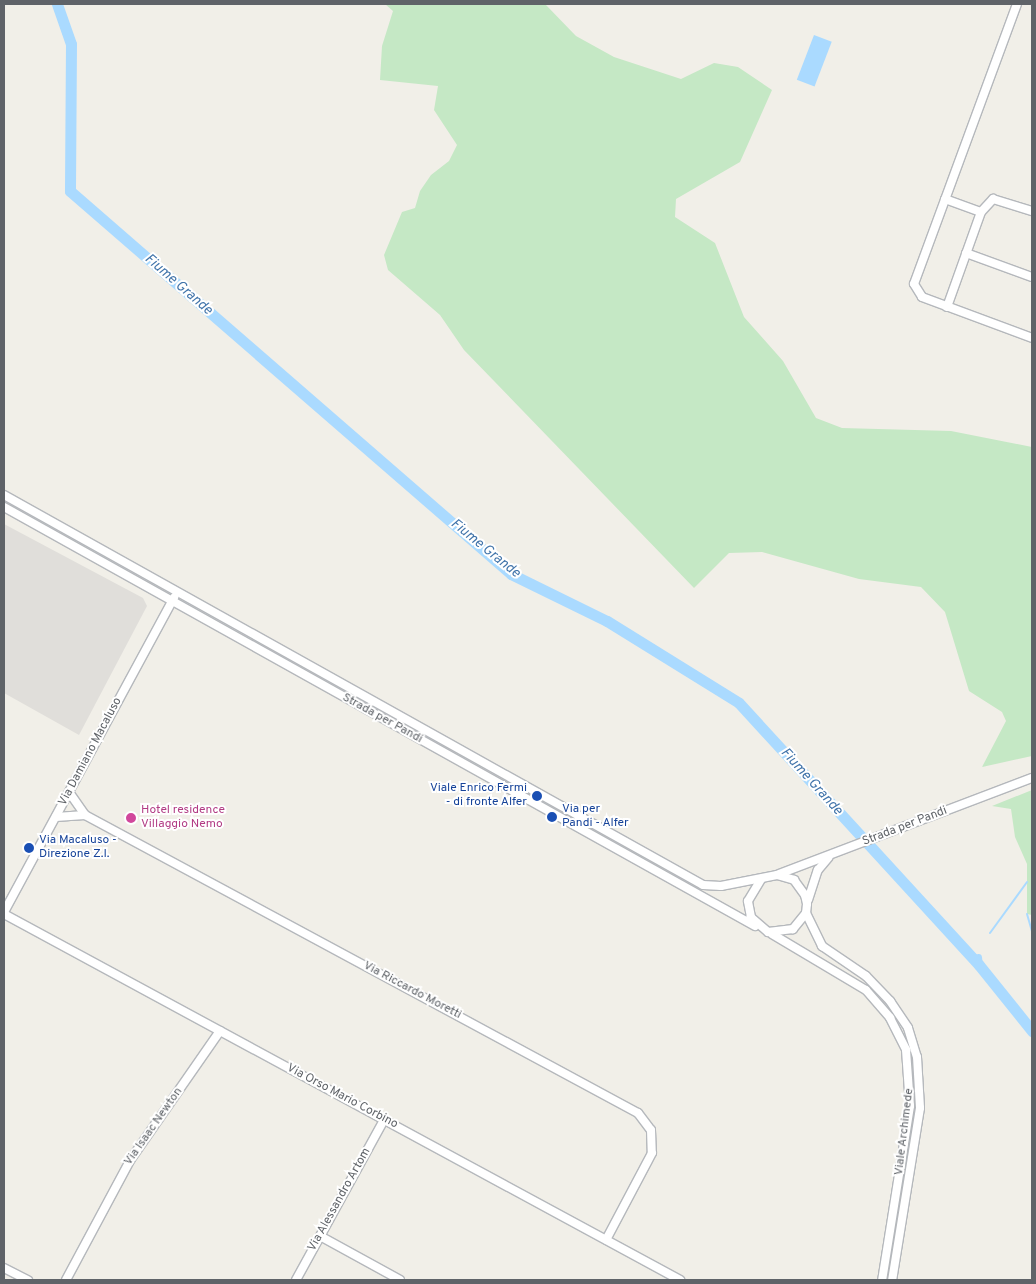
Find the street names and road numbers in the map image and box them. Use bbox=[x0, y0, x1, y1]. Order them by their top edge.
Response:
street label: Strada per Pandi bbox=[339, 691, 425, 747]
street label: Via Damiano Macaluso bbox=[56, 695, 126, 809]
street label: Strada per Pandi bbox=[861, 804, 949, 850]
street label: Via Riccardo Moretti bbox=[361, 959, 463, 1023]
street label: Via Orso Mario Corbino bbox=[284, 1062, 400, 1132]
street label: Via Isaac Newton bbox=[122, 1085, 186, 1169]
street label: Viale Archimede bbox=[892, 1087, 918, 1177]
street label: Via Alessandro Artom bbox=[305, 1145, 375, 1255]

